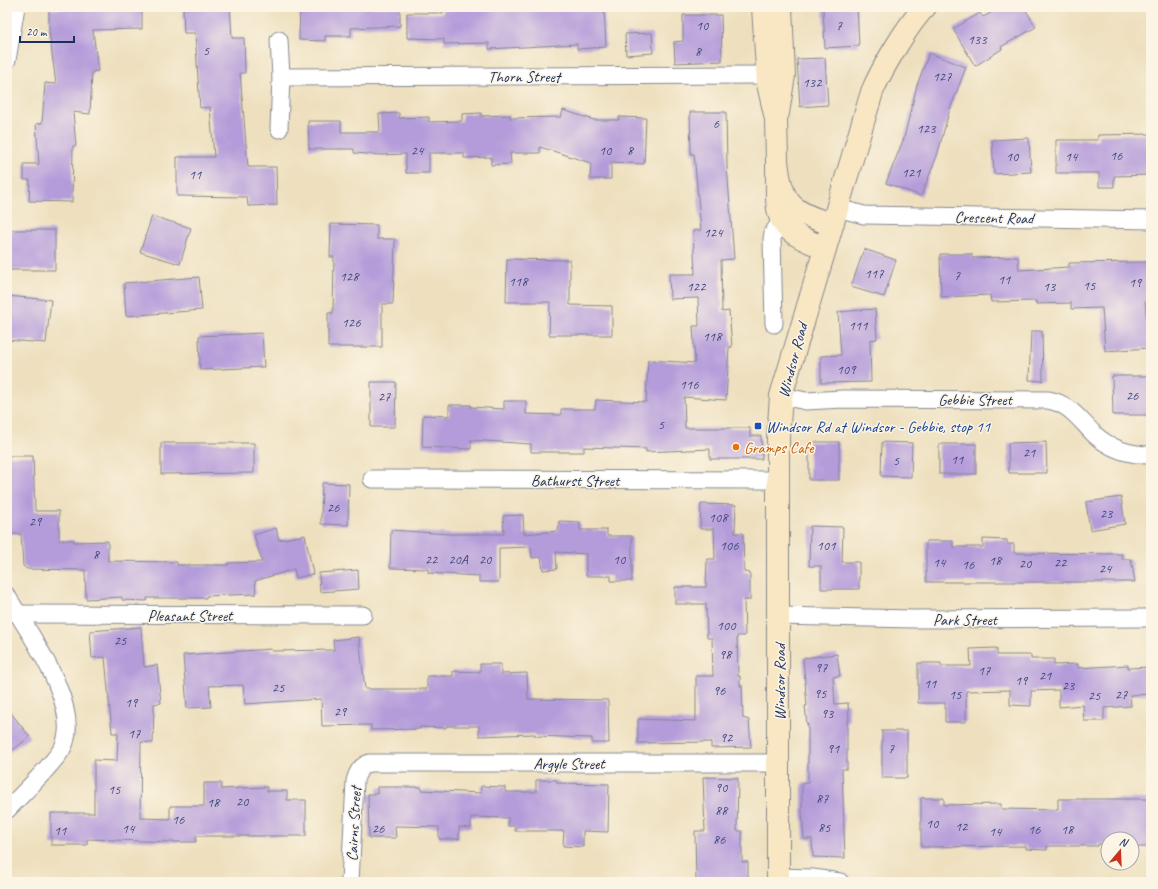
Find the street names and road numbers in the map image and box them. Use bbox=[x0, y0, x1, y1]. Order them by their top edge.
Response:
street label: Thorn Street bbox=[488, 67, 563, 87]
street label: Crescent Road bbox=[954, 207, 1036, 229]
street label: Windsor Road bbox=[773, 318, 813, 400]
street label: Gebbie Street bbox=[938, 390, 1013, 410]
street label: Bathurst Street bbox=[531, 471, 621, 491]
street label: Pleasant Street bbox=[148, 606, 234, 626]
street label: Park Street bbox=[933, 610, 999, 630]
street label: Windsor Road bbox=[770, 641, 790, 720]
street label: Argyle Street bbox=[533, 754, 606, 774]
street label: Cairns Street bbox=[342, 784, 366, 862]

